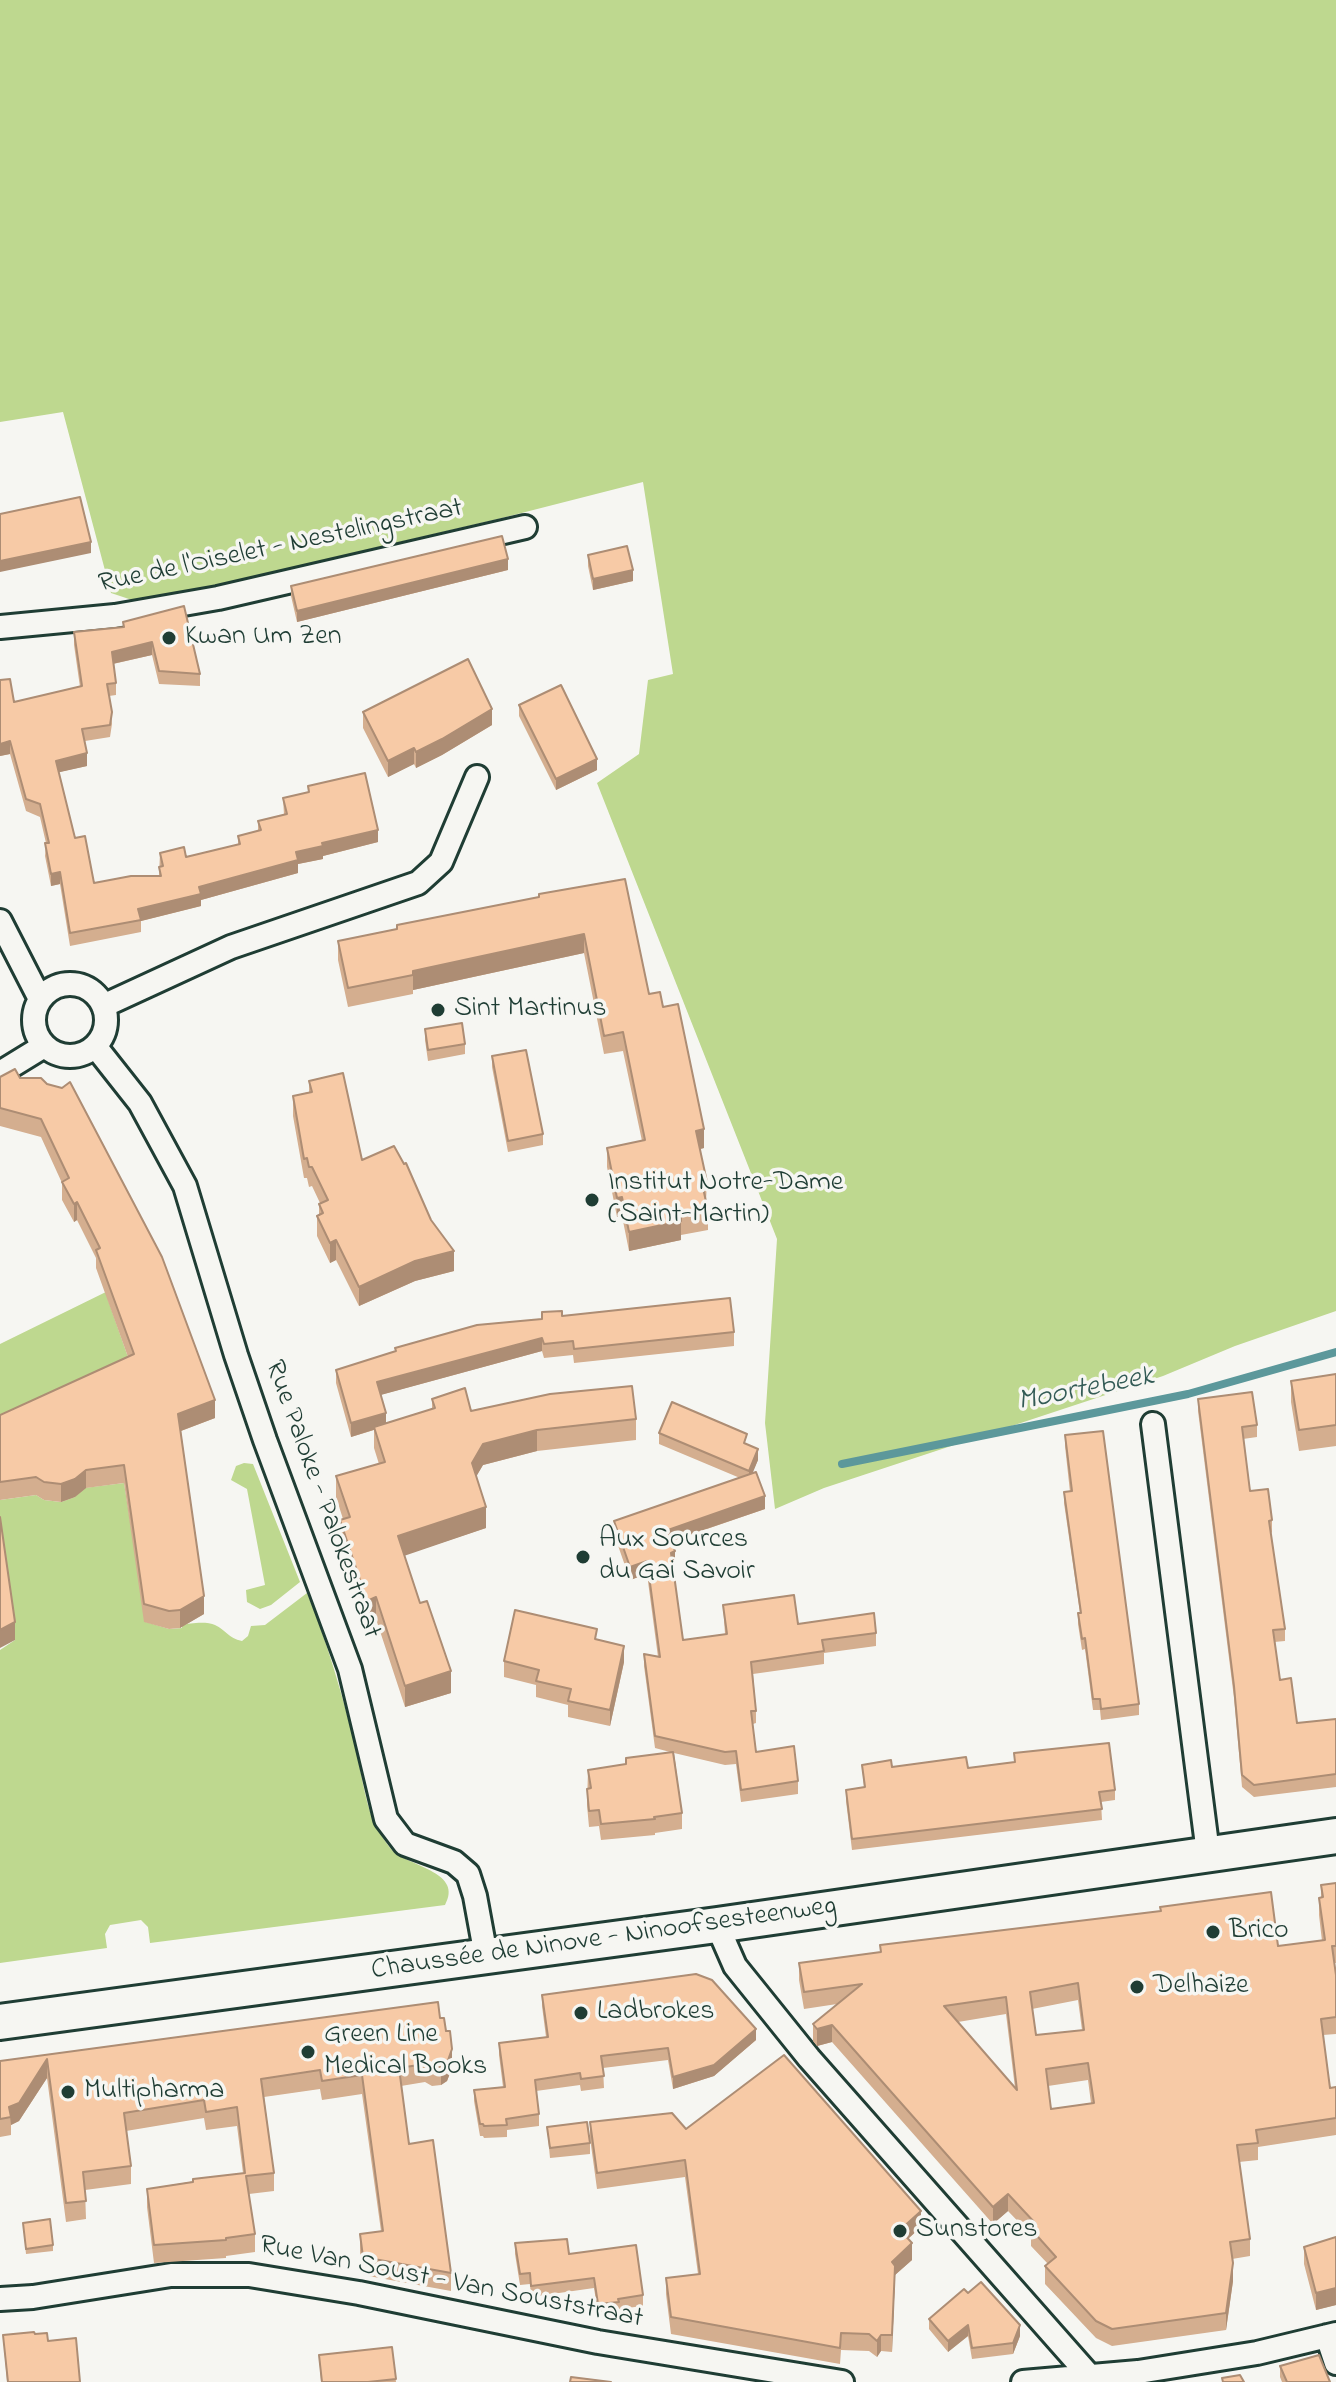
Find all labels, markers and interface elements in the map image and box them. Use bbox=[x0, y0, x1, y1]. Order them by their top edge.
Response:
street label: Rue de l'Oiselet - Nestelingstraat bbox=[96, 493, 466, 603]
place label: Kwan Um Zen bbox=[185, 621, 342, 655]
marker: Kwan Um Zen bbox=[160, 629, 178, 647]
place label: Sint Martinus bbox=[454, 993, 606, 1027]
marker: Sint Martinus bbox=[429, 1001, 447, 1019]
place label: Institut Notre-Dame (Saint-Martin) bbox=[608, 1167, 843, 1233]
marker: Institut Notre-Dame (Saint-Martin) bbox=[583, 1191, 601, 1209]
street label: Rue Paloke - Palokestraat bbox=[255, 1356, 387, 1644]
water label: Moortebeek bbox=[1015, 1360, 1157, 1422]
place label: Aux Sources du Gai Savoir bbox=[599, 1524, 755, 1590]
marker: Aux Sources du Gai Savoir bbox=[574, 1548, 592, 1566]
street label: Chaussée de Ninove - Ninoofsesteenweg bbox=[369, 1891, 839, 1989]
place label: Brico bbox=[1229, 1915, 1289, 1949]
marker: Brico bbox=[1204, 1923, 1222, 1941]
place label: Delhaize bbox=[1153, 1970, 1249, 2004]
marker: Delhaize bbox=[1128, 1978, 1146, 1996]
place label: Ladbrokes bbox=[597, 1996, 714, 2030]
marker: Ladbrokes bbox=[572, 2004, 590, 2022]
place label: Green Line Medical Books bbox=[324, 2019, 487, 2085]
marker: Green Line Medical Books bbox=[299, 2043, 317, 2061]
place label: Multipharma bbox=[84, 2075, 224, 2109]
marker: Multipharma bbox=[59, 2083, 77, 2101]
place label: Sunstores bbox=[916, 2214, 1037, 2248]
marker: Sunstores bbox=[891, 2222, 909, 2240]
street label: Rue Van Soust - Van Souststraat bbox=[256, 2230, 646, 2338]

